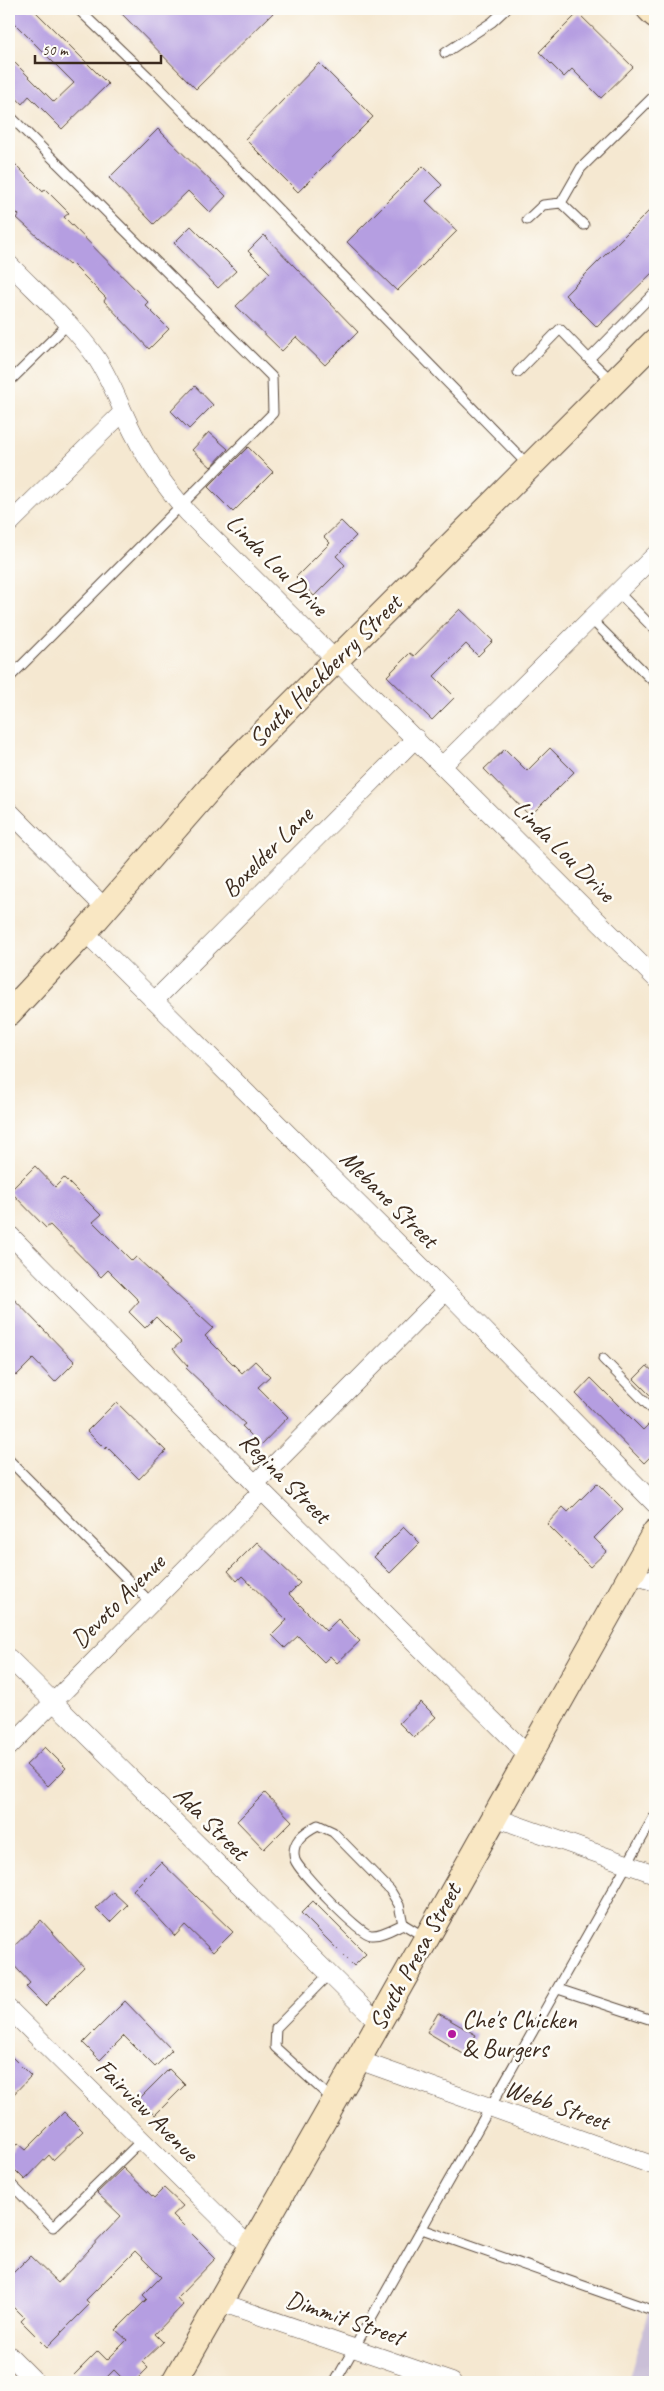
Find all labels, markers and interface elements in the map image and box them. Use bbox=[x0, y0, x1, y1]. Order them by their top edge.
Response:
scale bar bbox=[35, 32, 161, 64]
text: 50 m bbox=[42, 41, 69, 60]
street label: Linda Lou Drive bbox=[219, 507, 336, 624]
street label: South Hackberry Street bbox=[242, 586, 410, 754]
street label: Linda Lou Drive bbox=[506, 793, 623, 910]
street label: Boxelder Lane bbox=[214, 798, 321, 905]
street label: Mebane Street bbox=[333, 1143, 447, 1257]
street label: Regina Street bbox=[233, 1426, 339, 1532]
street label: Devoto Avenue bbox=[64, 1546, 173, 1655]
street label: Ada Street bbox=[167, 1779, 257, 1869]
street label: South Presa Street bbox=[361, 1875, 470, 2036]
place label: Che's Chicken & Burgers bbox=[462, 2004, 577, 2065]
marker: Che's Chicken & Burgers bbox=[446, 2028, 458, 2040]
street label: Fairview Avenue bbox=[89, 2052, 207, 2170]
street label: Webb Street bbox=[501, 2072, 616, 2139]
street label: Dimmit Street bbox=[282, 2283, 412, 2354]

